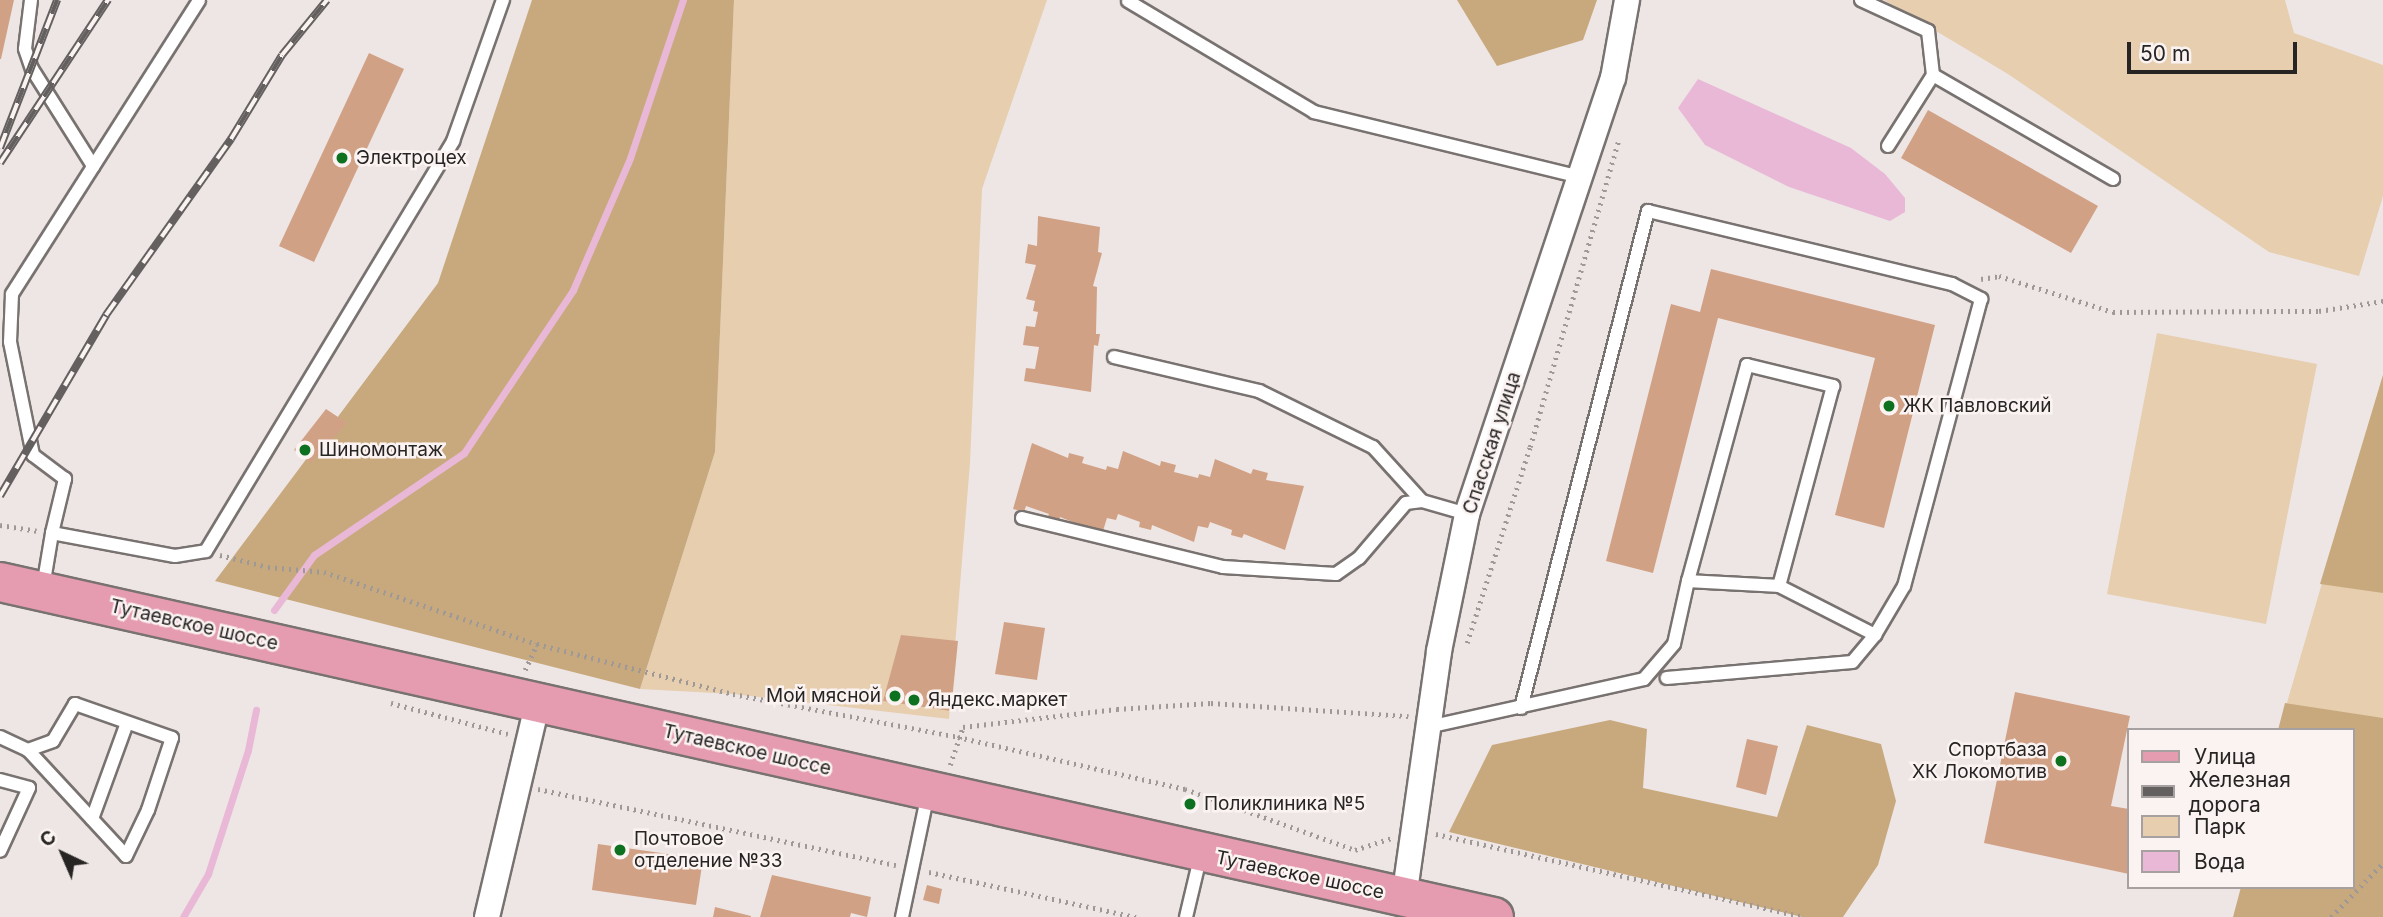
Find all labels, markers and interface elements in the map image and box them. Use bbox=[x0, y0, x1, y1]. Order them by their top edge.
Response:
scale bar bbox=[2131, 28, 2301, 72]
text: 50 m bbox=[2140, 41, 2190, 66]
place label: Электроцех bbox=[356, 147, 467, 169]
marker: Электроцех bbox=[334, 150, 350, 166]
street label: Спасская улица bbox=[1458, 369, 1526, 517]
place label: ЖК Павловский bbox=[1903, 395, 2052, 417]
marker: ЖК Павловский bbox=[1881, 398, 1897, 414]
place label: Шиномонтаж bbox=[319, 439, 443, 461]
marker: Шиномонтаж bbox=[297, 442, 313, 458]
street label: Тутаевское шоссе bbox=[108, 595, 280, 655]
place label: Мой мясной bbox=[766, 685, 881, 707]
marker: Мой мясной bbox=[887, 688, 903, 704]
place label: Яндекс.маркет bbox=[928, 689, 1067, 711]
marker: Яндекс.маркет bbox=[906, 692, 922, 708]
street label: Тутаевское шоссе bbox=[661, 720, 833, 780]
legend bbox=[2128, 728, 2355, 889]
place label: Спортбаза ХК Локомотив bbox=[1912, 739, 2047, 783]
text: Улица bbox=[2194, 744, 2256, 769]
marker: Спортбаза ХК Локомотив bbox=[2053, 753, 2069, 769]
text: Железная дорога bbox=[2189, 767, 2291, 817]
place label: Поликлиника №5 bbox=[1204, 793, 1365, 815]
marker: Поликлиника №5 bbox=[1182, 796, 1198, 812]
text: Парк bbox=[2194, 814, 2246, 839]
north arrow bbox=[28, 819, 98, 889]
text: С bbox=[35, 825, 61, 852]
place label: Почтовое отделение №33 bbox=[634, 828, 782, 872]
marker: Почтовое отделение №33 bbox=[612, 842, 628, 858]
street label: Тутаевское шоссе bbox=[1214, 846, 1386, 904]
text: Вода bbox=[2194, 849, 2245, 874]

